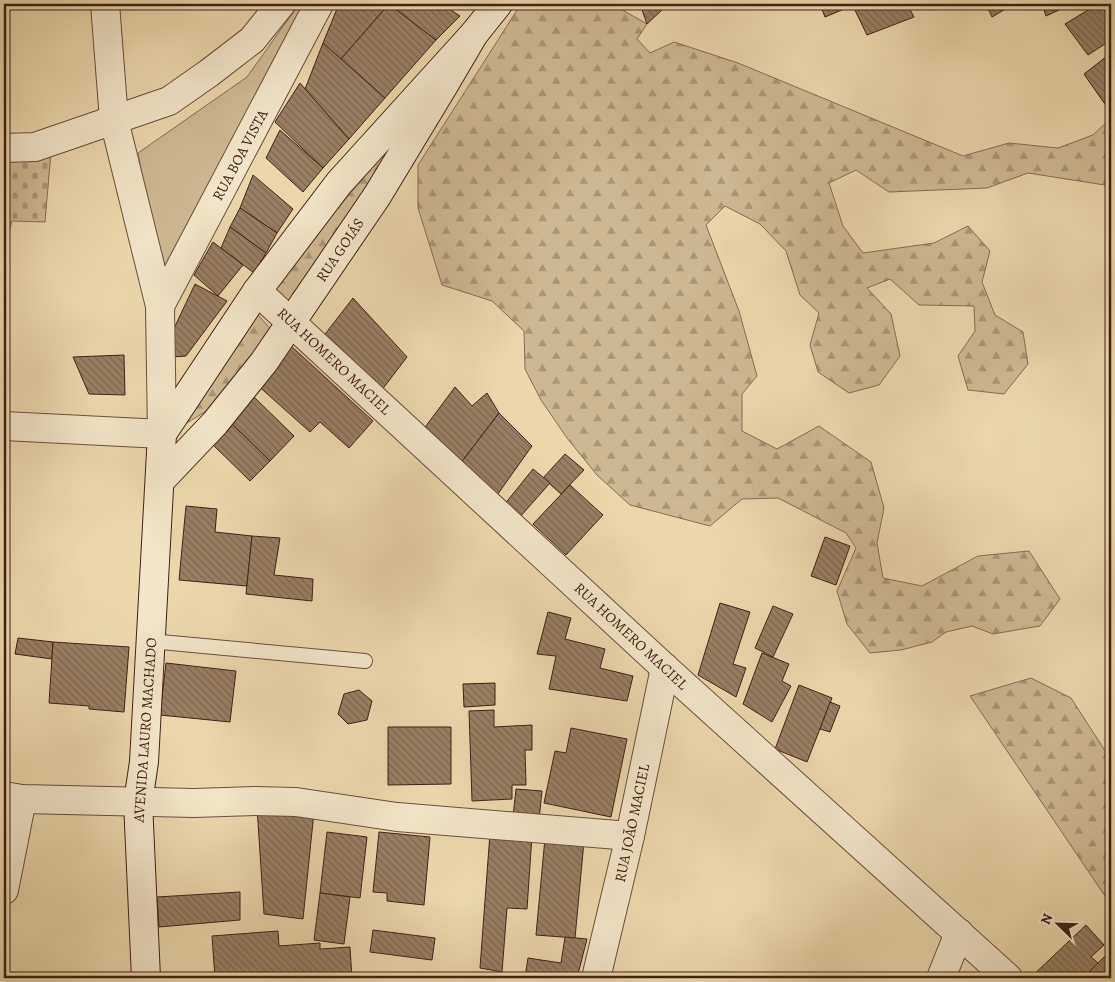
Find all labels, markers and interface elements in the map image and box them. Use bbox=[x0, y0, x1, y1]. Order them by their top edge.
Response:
street label: RUA BOA VISTA bbox=[208, 106, 273, 204]
street label: RUA GOIÁS bbox=[311, 214, 369, 286]
street label: RUA HOMERO MACIEL bbox=[273, 303, 396, 419]
street label: RUA HOMERO MACIEL bbox=[570, 578, 693, 694]
street label: AVENIDA LAURO MACHADO bbox=[128, 637, 161, 824]
street label: RUA JOÃO MACIEL bbox=[610, 762, 654, 884]
north arrow bbox=[1032, 900, 1082, 950]
text: N bbox=[1036, 911, 1057, 928]

